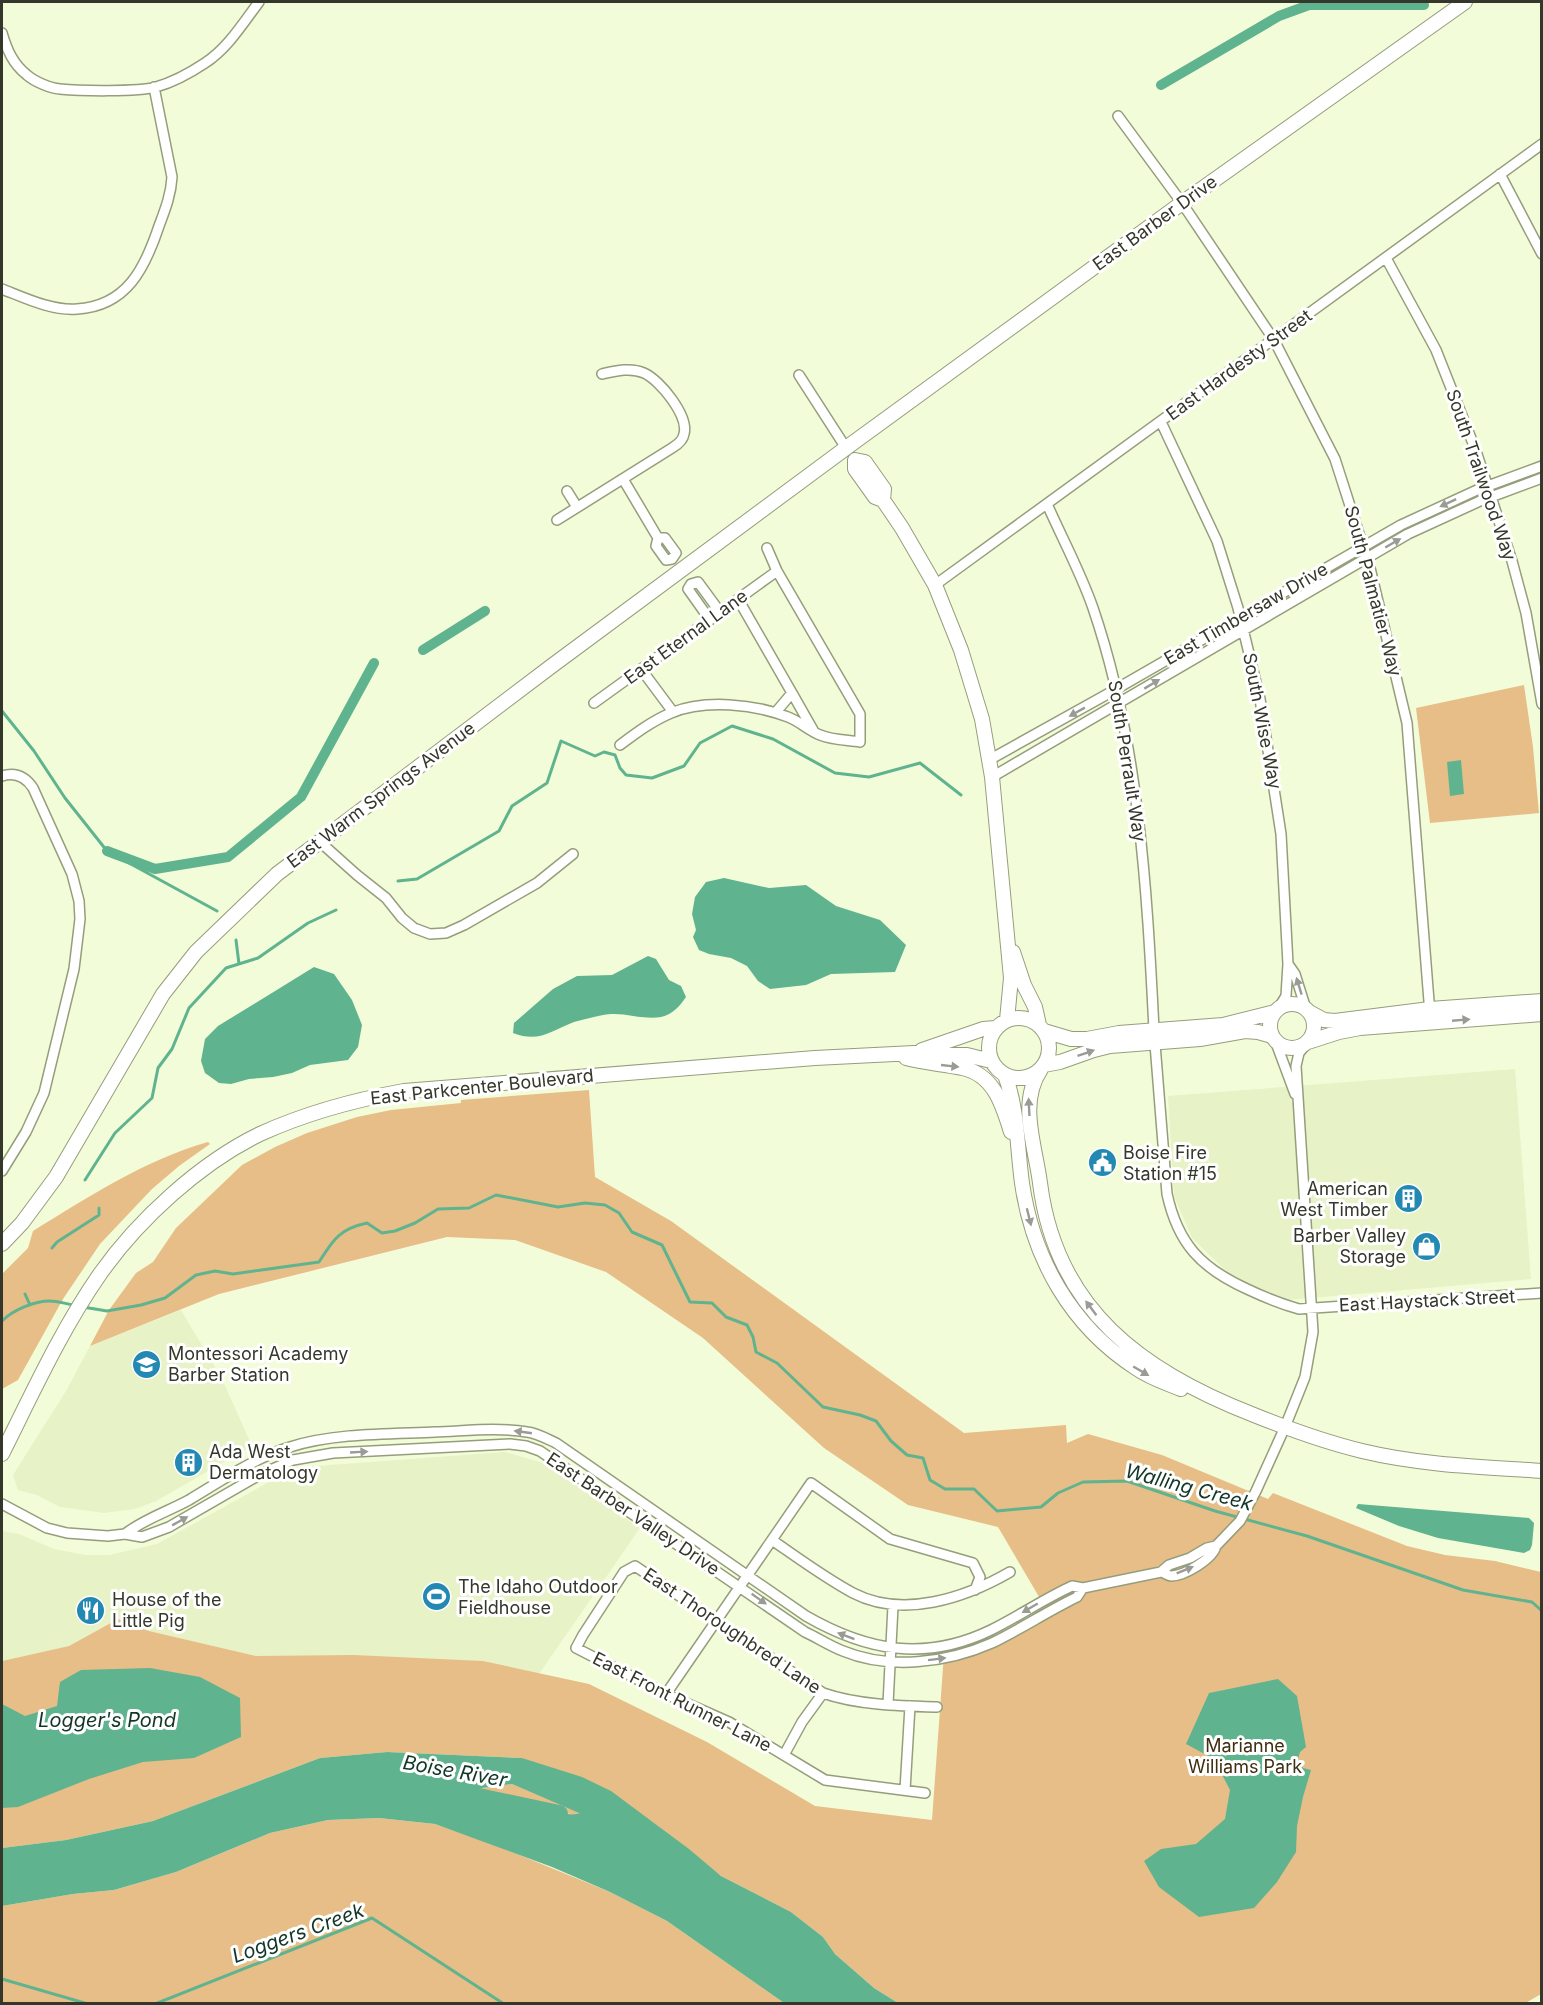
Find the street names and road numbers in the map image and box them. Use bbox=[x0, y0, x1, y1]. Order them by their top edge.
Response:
street label: East Barber Drive bbox=[1089, 171, 1221, 275]
street label: East Hardesty Street bbox=[1162, 305, 1316, 424]
street label: South Trailwood Way bbox=[1442, 386, 1521, 563]
street label: South Palmatier Way bbox=[1341, 503, 1406, 678]
street label: East Timbersaw Drive bbox=[1160, 558, 1331, 669]
street label: East Eternal Lane bbox=[620, 585, 751, 688]
street label: South Wise Way bbox=[1239, 651, 1286, 791]
street label: South Perrault Way bbox=[1104, 679, 1151, 843]
street label: East Warm Springs Avenue bbox=[283, 717, 479, 872]
street label: East Parkcenter Boulevard bbox=[369, 1064, 595, 1109]
street label: East Haystack Street bbox=[1338, 1285, 1516, 1316]
street label: East Barber Valley Drive bbox=[543, 1448, 724, 1579]
street label: East Thoroughbred Lane bbox=[640, 1563, 825, 1698]
street label: East Front Runner Lane bbox=[589, 1647, 775, 1756]

